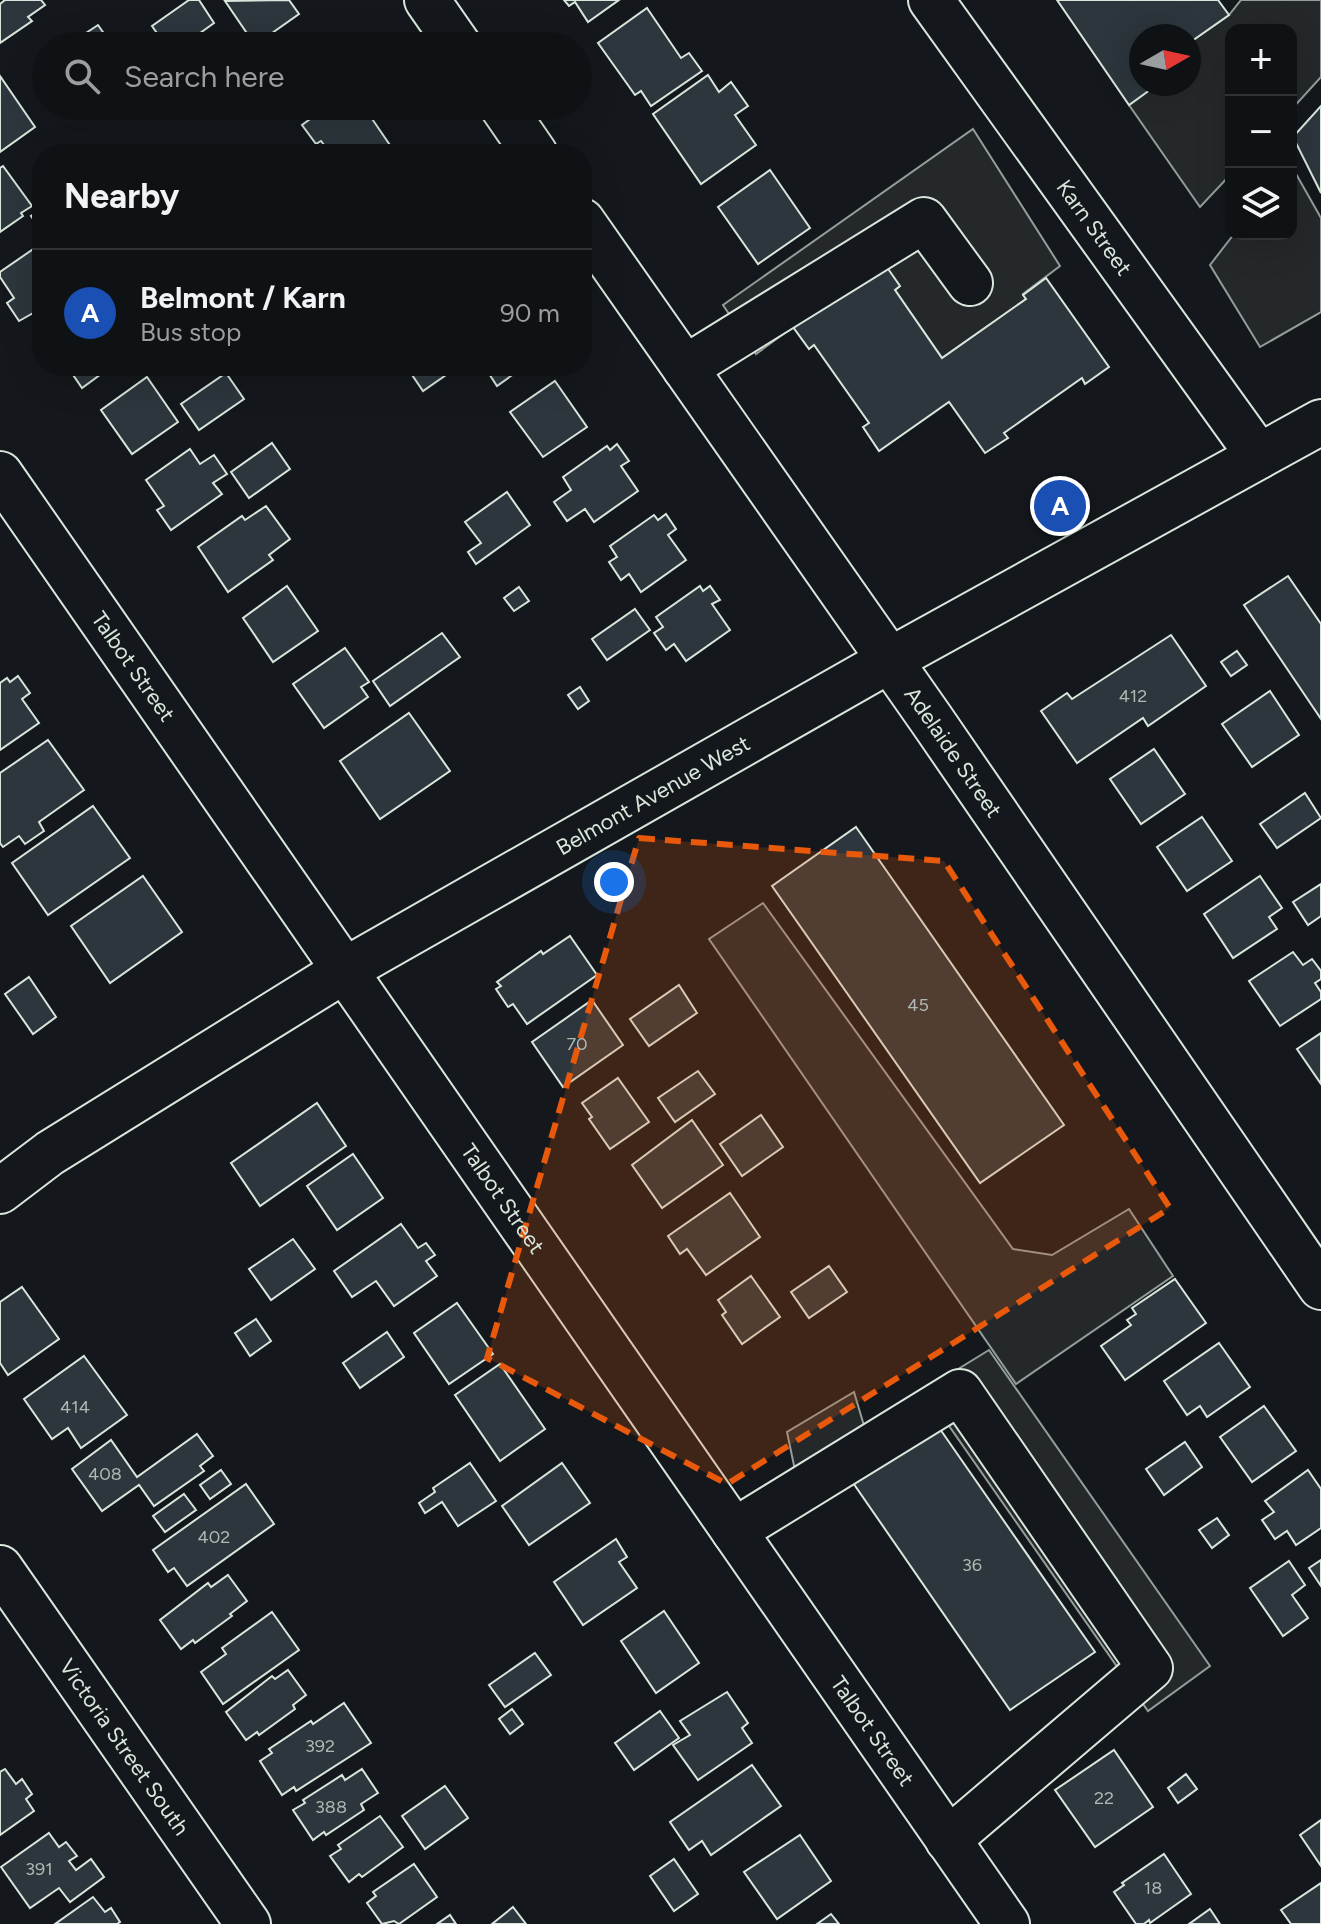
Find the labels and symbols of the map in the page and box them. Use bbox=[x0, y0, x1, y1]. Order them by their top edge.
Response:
north arrow bbox=[1129, 24, 1201, 96]
street label: Karn Street bbox=[1051, 174, 1138, 280]
pin: A bbox=[1034, 476, 1086, 536]
street label: Talbot Street bbox=[86, 606, 181, 726]
street label: Adelaide Street bbox=[899, 681, 1008, 823]
house number: 412 bbox=[1119, 685, 1147, 707]
street label: Belmont Avenue West bbox=[551, 729, 754, 861]
your location bbox=[594, 862, 634, 902]
house number: 45 bbox=[907, 994, 929, 1016]
house number: 70 bbox=[566, 1033, 588, 1055]
street label: Talbot Street bbox=[456, 1138, 551, 1259]
house number: 414 bbox=[60, 1396, 90, 1418]
house number: 408 bbox=[88, 1463, 122, 1485]
house number: 402 bbox=[198, 1526, 230, 1548]
house number: 36 bbox=[962, 1554, 982, 1576]
street label: Victoria Street South bbox=[54, 1654, 195, 1840]
street label: Talbot Street bbox=[825, 1670, 920, 1791]
house number: 392 bbox=[305, 1735, 335, 1757]
house number: 22 bbox=[1094, 1787, 1114, 1809]
house number: 388 bbox=[315, 1796, 347, 1818]
house number: 391 bbox=[25, 1858, 53, 1880]
house number: 18 bbox=[1144, 1877, 1162, 1899]

